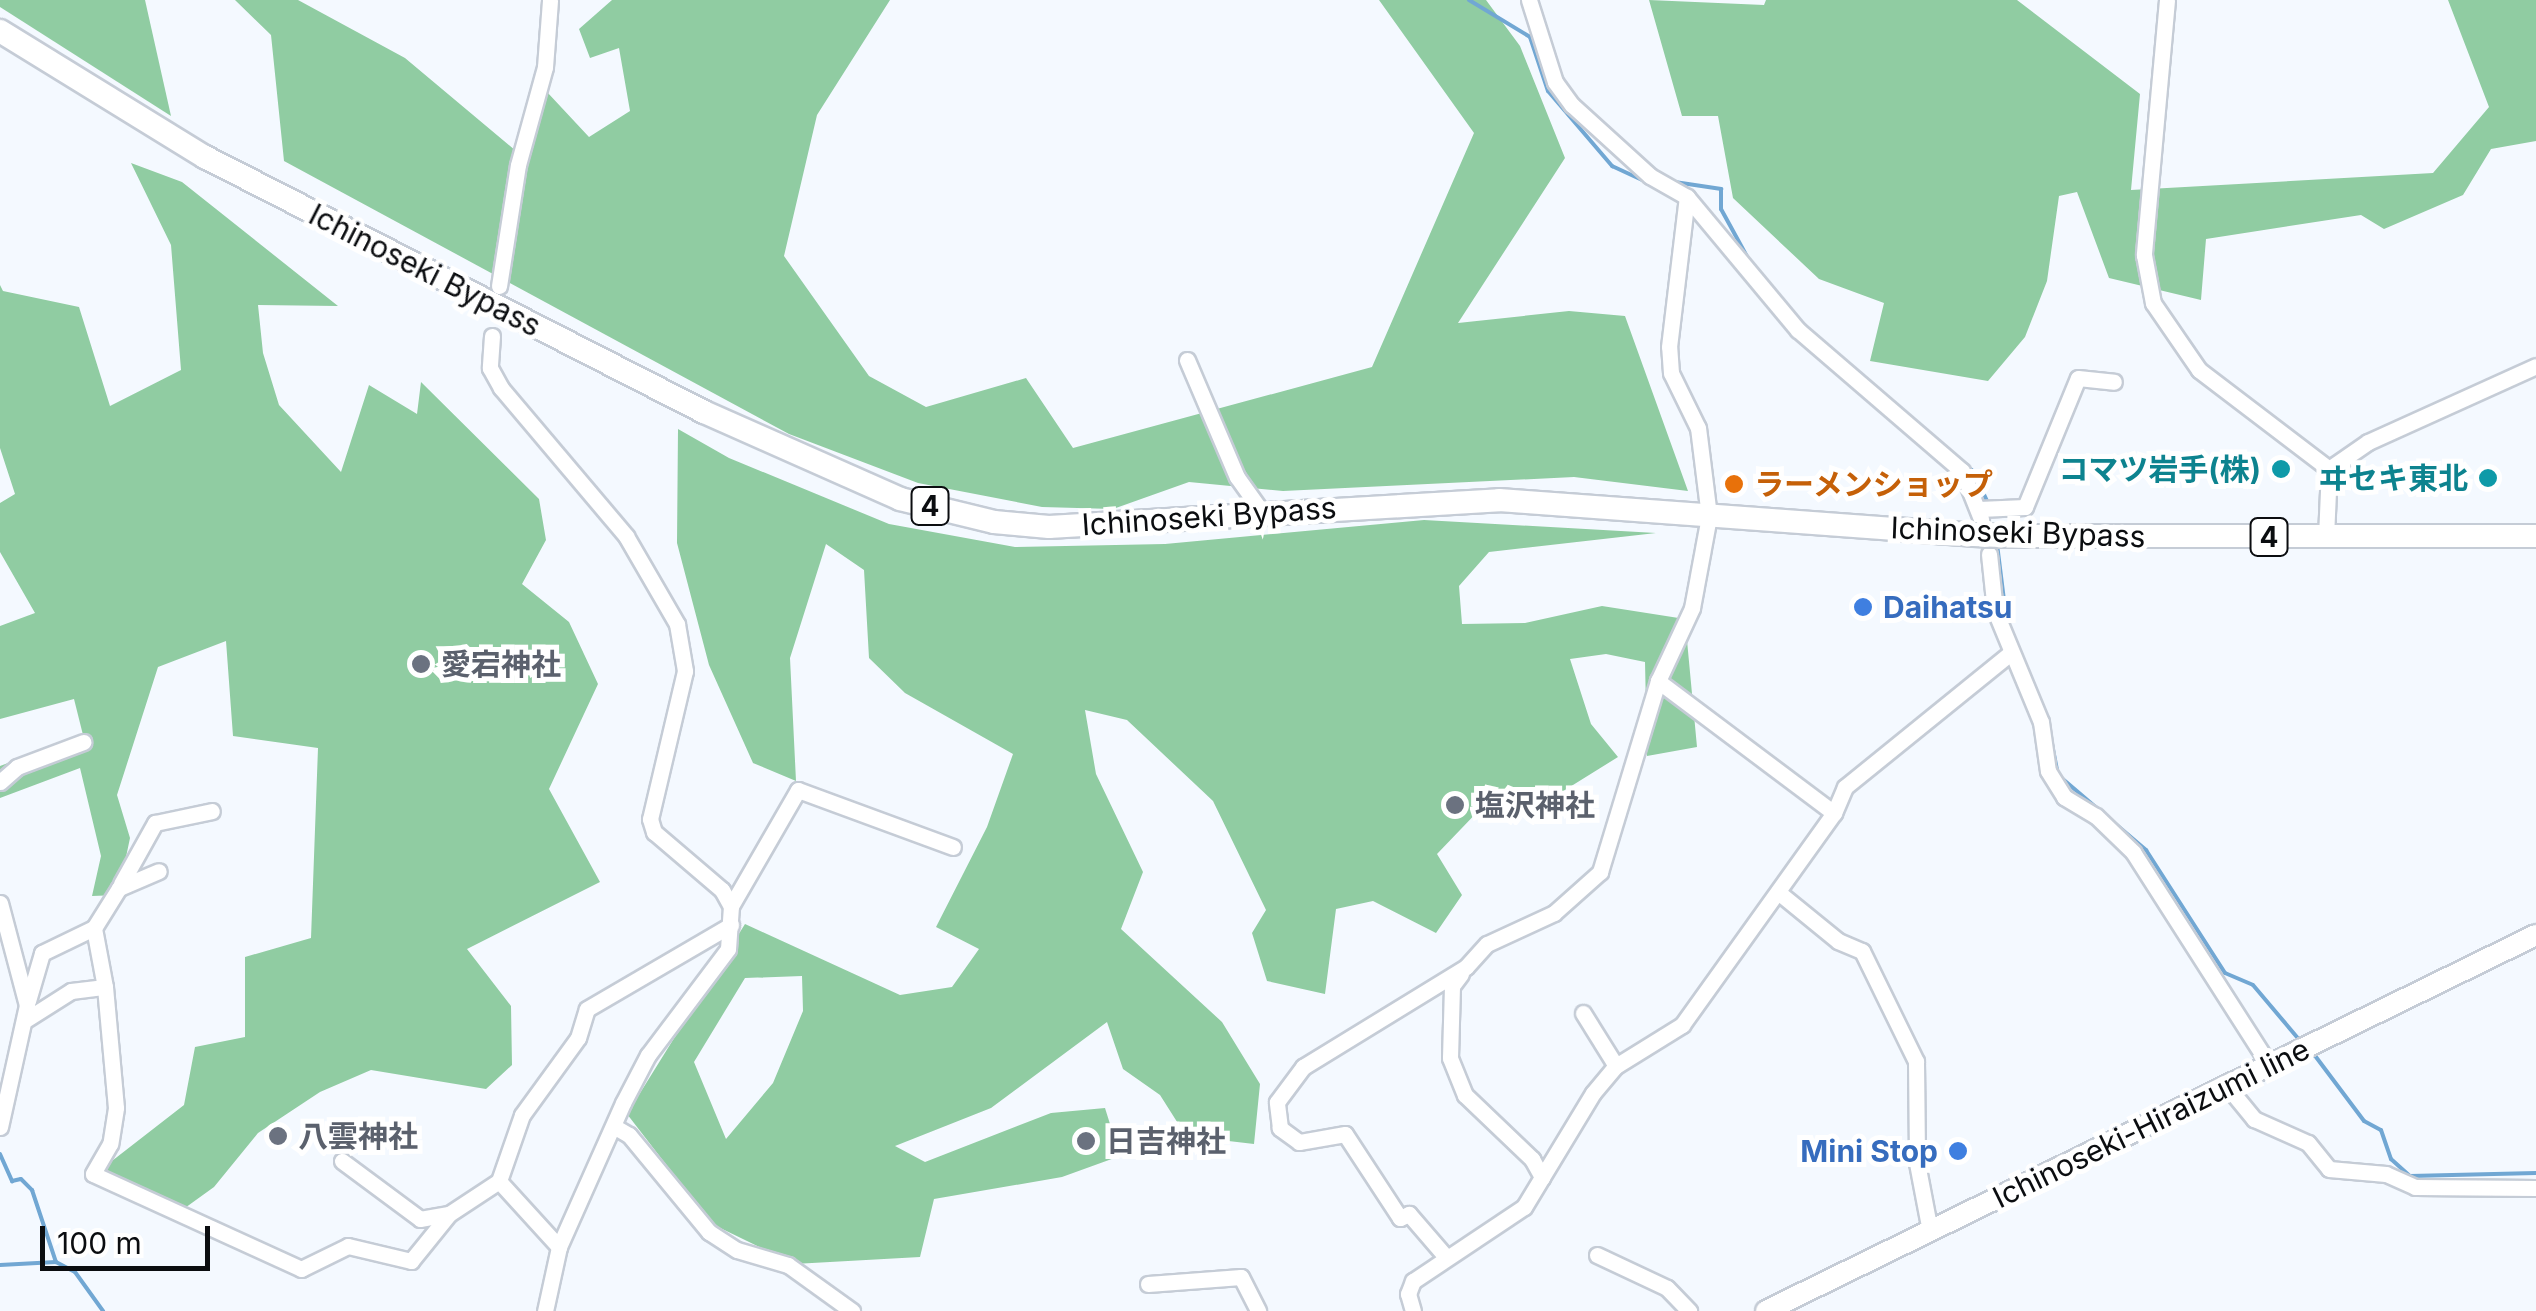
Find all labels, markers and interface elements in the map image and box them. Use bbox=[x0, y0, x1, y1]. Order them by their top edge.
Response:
street label: Ichinoseki Bypass bbox=[303, 196, 547, 344]
place label: コマツ岩手(株) bbox=[2058, 451, 2261, 487]
marker: コマツ岩手(株) bbox=[2270, 458, 2292, 480]
place label: ヰセキ東北 bbox=[2318, 460, 2468, 496]
place label: ラーメンショップ bbox=[1754, 466, 1994, 502]
marker: ヰセキ東北 bbox=[2477, 467, 2499, 489]
marker: ラーメンショップ bbox=[1723, 473, 1745, 495]
road number: 4 bbox=[910, 483, 950, 529]
street label: Ichinoseki Bypass bbox=[1081, 489, 1337, 543]
street label: Ichinoseki Bypass bbox=[1890, 510, 2146, 554]
road number: 4 bbox=[2249, 514, 2289, 560]
place label: Daihatsu bbox=[1883, 589, 2013, 625]
marker: Daihatsu bbox=[1852, 596, 1874, 618]
place label: 愛宕神社 bbox=[441, 646, 561, 682]
marker: 愛宕神社 bbox=[410, 653, 432, 675]
place label: 塩沢神社 bbox=[1475, 787, 1595, 823]
marker: 塩沢神社 bbox=[1444, 794, 1466, 816]
street label: Ichinoseki-Hiraizumi line bbox=[1987, 1031, 2315, 1215]
place label: 八雲神社 bbox=[298, 1118, 418, 1154]
place label: 日吉神社 bbox=[1106, 1123, 1226, 1159]
marker: 八雲神社 bbox=[267, 1125, 289, 1147]
marker: 日吉神社 bbox=[1075, 1130, 1097, 1152]
place label: Mini Stop bbox=[1800, 1133, 1938, 1169]
marker: Mini Stop bbox=[1947, 1140, 1969, 1162]
scale bar bbox=[45, 1206, 215, 1268]
text: 100 m bbox=[57, 1225, 142, 1261]

